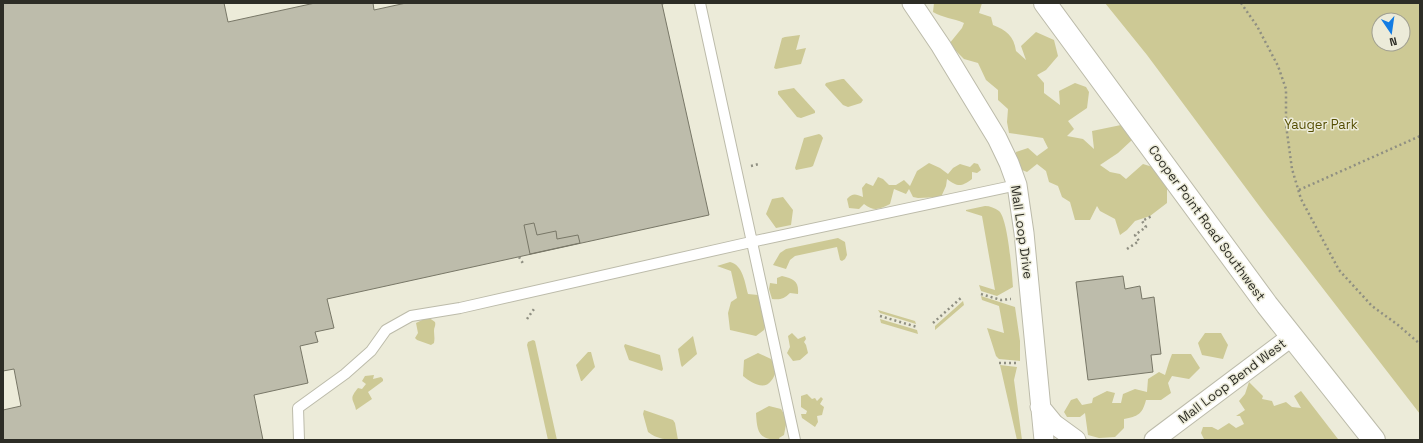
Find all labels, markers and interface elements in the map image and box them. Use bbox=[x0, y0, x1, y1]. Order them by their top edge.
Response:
north arrow bbox=[1371, 12, 1411, 52]
text: N bbox=[1388, 34, 1398, 49]
park label: Yauger Park bbox=[1284, 116, 1358, 133]
street label: Cooper Point Road Southwest bbox=[1145, 142, 1269, 304]
street label: Mall Loop Drive bbox=[1007, 184, 1037, 280]
street label: Mall Loop Bend West bbox=[1175, 335, 1289, 427]

